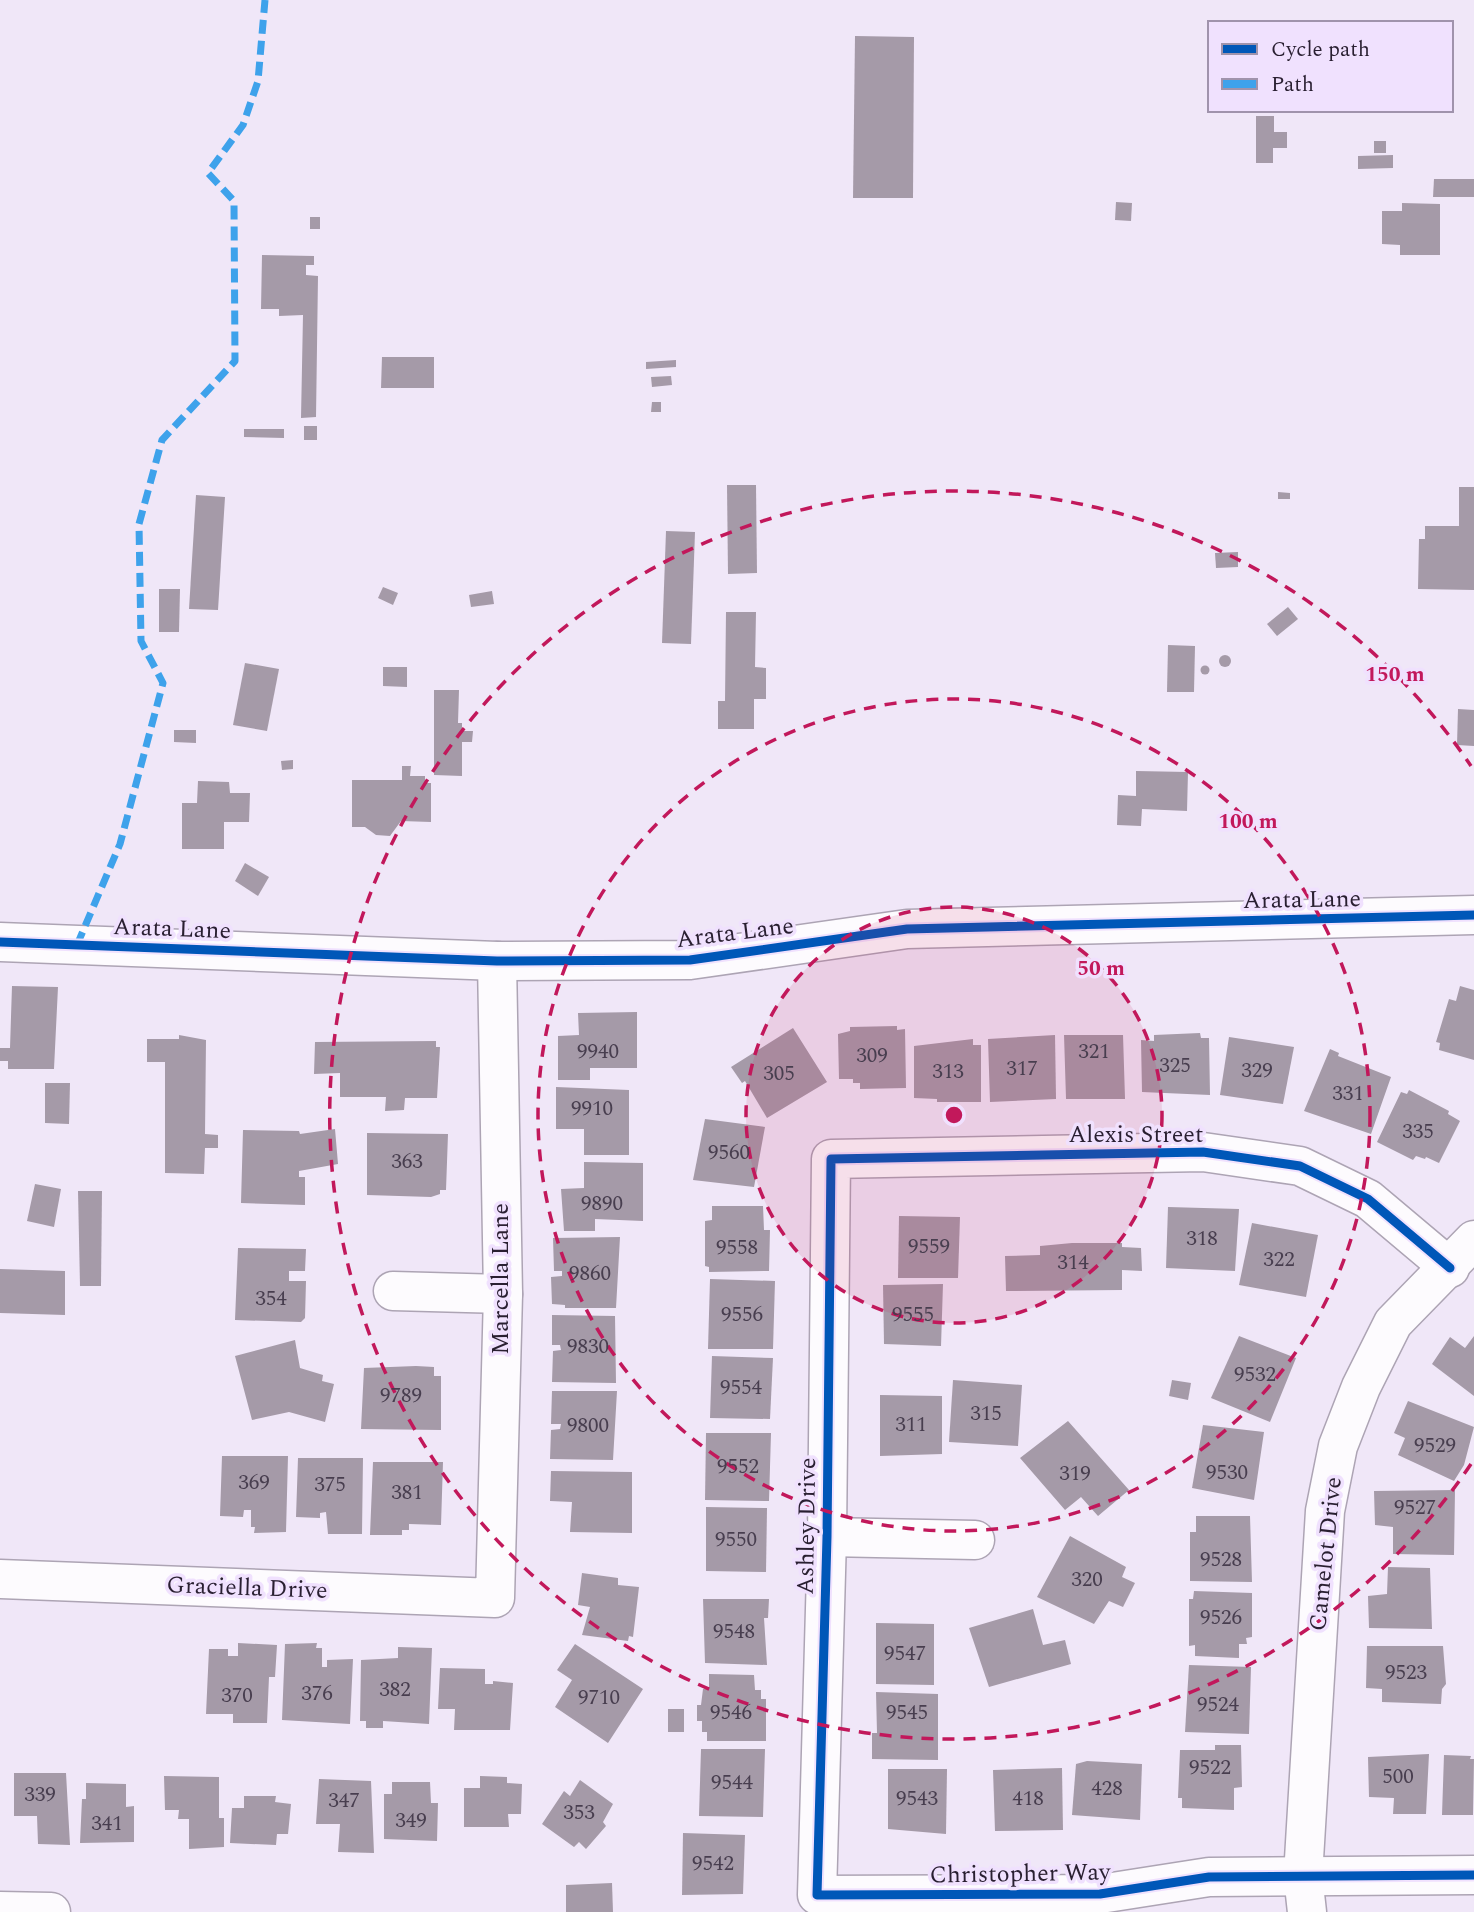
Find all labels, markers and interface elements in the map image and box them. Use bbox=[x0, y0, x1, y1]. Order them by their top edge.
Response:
legend bbox=[1208, 21, 1453, 112]
text: Cycle path bbox=[1271, 34, 1370, 66]
text: Path bbox=[1271, 69, 1314, 101]
text: 150 m bbox=[1365, 659, 1425, 691]
text: 100 m bbox=[1218, 806, 1278, 838]
street label: Arata Lane bbox=[1243, 881, 1361, 919]
street label: Arata Lane bbox=[674, 908, 796, 958]
street label: Arata Lane bbox=[112, 909, 232, 949]
text: 50 m bbox=[1077, 953, 1125, 985]
house number: 9940 bbox=[577, 1036, 619, 1068]
house number: 321 bbox=[1078, 1036, 1110, 1068]
house number: 309 bbox=[856, 1040, 888, 1072]
house number: 325 bbox=[1159, 1050, 1191, 1082]
house number: 317 bbox=[1006, 1053, 1038, 1085]
house number: 329 bbox=[1241, 1055, 1273, 1087]
house number: 313 bbox=[932, 1056, 964, 1088]
house number: 305 bbox=[763, 1058, 795, 1090]
house number: 331 bbox=[1332, 1078, 1364, 1110]
house number: 9910 bbox=[571, 1093, 613, 1125]
centre of rings bbox=[942, 1103, 966, 1127]
house number: 335 bbox=[1402, 1116, 1434, 1148]
street label: Alexis Street bbox=[1069, 1117, 1203, 1153]
house number: 9560 bbox=[708, 1137, 750, 1169]
house number: 363 bbox=[391, 1146, 423, 1178]
house number: 9890 bbox=[581, 1188, 623, 1220]
street label: Marcella Lane bbox=[483, 1203, 519, 1355]
house number: 318 bbox=[1186, 1223, 1218, 1255]
house number: 9559 bbox=[908, 1231, 950, 1263]
house number: 9558 bbox=[716, 1232, 758, 1264]
house number: 322 bbox=[1263, 1244, 1295, 1276]
house number: 314 bbox=[1057, 1247, 1089, 1279]
house number: 9860 bbox=[569, 1258, 611, 1290]
house number: 354 bbox=[255, 1283, 287, 1315]
house number: 9556 bbox=[721, 1299, 763, 1331]
house number: 9555 bbox=[892, 1299, 934, 1331]
house number: 9830 bbox=[567, 1331, 609, 1363]
house number: 9532 bbox=[1234, 1359, 1276, 1391]
house number: 9554 bbox=[720, 1372, 762, 1404]
house number: 9789 bbox=[380, 1380, 422, 1412]
house number: 315 bbox=[970, 1398, 1002, 1430]
house number: 311 bbox=[895, 1409, 927, 1441]
house number: 9800 bbox=[567, 1410, 609, 1442]
house number: 9529 bbox=[1414, 1430, 1456, 1462]
house number: 9552 bbox=[717, 1451, 759, 1483]
street label: Ashley Drive bbox=[788, 1457, 826, 1595]
house number: 9530 bbox=[1206, 1457, 1248, 1489]
house number: 319 bbox=[1059, 1458, 1091, 1490]
house number: 369 bbox=[238, 1467, 270, 1499]
house number: 375 bbox=[314, 1469, 346, 1501]
street label: Camelot Drive bbox=[1300, 1475, 1352, 1633]
house number: 381 bbox=[391, 1477, 423, 1509]
house number: 9527 bbox=[1394, 1492, 1436, 1524]
house number: 9550 bbox=[715, 1524, 757, 1556]
house number: 9528 bbox=[1200, 1544, 1242, 1576]
house number: 320 bbox=[1071, 1564, 1103, 1596]
street label: Graciella Drive bbox=[166, 1567, 328, 1609]
house number: 9526 bbox=[1200, 1602, 1242, 1634]
house number: 9548 bbox=[713, 1616, 755, 1648]
house number: 9547 bbox=[884, 1638, 926, 1670]
house number: 9523 bbox=[1385, 1657, 1427, 1689]
house number: 382 bbox=[379, 1674, 411, 1706]
house number: 376 bbox=[301, 1678, 333, 1710]
house number: 370 bbox=[221, 1680, 253, 1712]
house number: 9710 bbox=[578, 1682, 620, 1714]
house number: 9524 bbox=[1197, 1689, 1239, 1721]
house number: 9546 bbox=[710, 1697, 752, 1729]
house number: 9545 bbox=[886, 1697, 928, 1729]
house number: 9522 bbox=[1189, 1752, 1231, 1784]
house number: 500 bbox=[1382, 1761, 1414, 1793]
house number: 9544 bbox=[711, 1767, 753, 1799]
house number: 428 bbox=[1091, 1773, 1123, 1805]
house number: 339 bbox=[24, 1779, 56, 1811]
house number: 9543 bbox=[896, 1783, 938, 1815]
house number: 418 bbox=[1012, 1783, 1044, 1815]
house number: 347 bbox=[328, 1785, 360, 1817]
house number: 353 bbox=[563, 1797, 595, 1829]
house number: 349 bbox=[395, 1805, 427, 1837]
house number: 341 bbox=[91, 1808, 123, 1840]
house number: 9542 bbox=[692, 1848, 734, 1880]
street label: Christopher Way bbox=[929, 1854, 1112, 1894]

